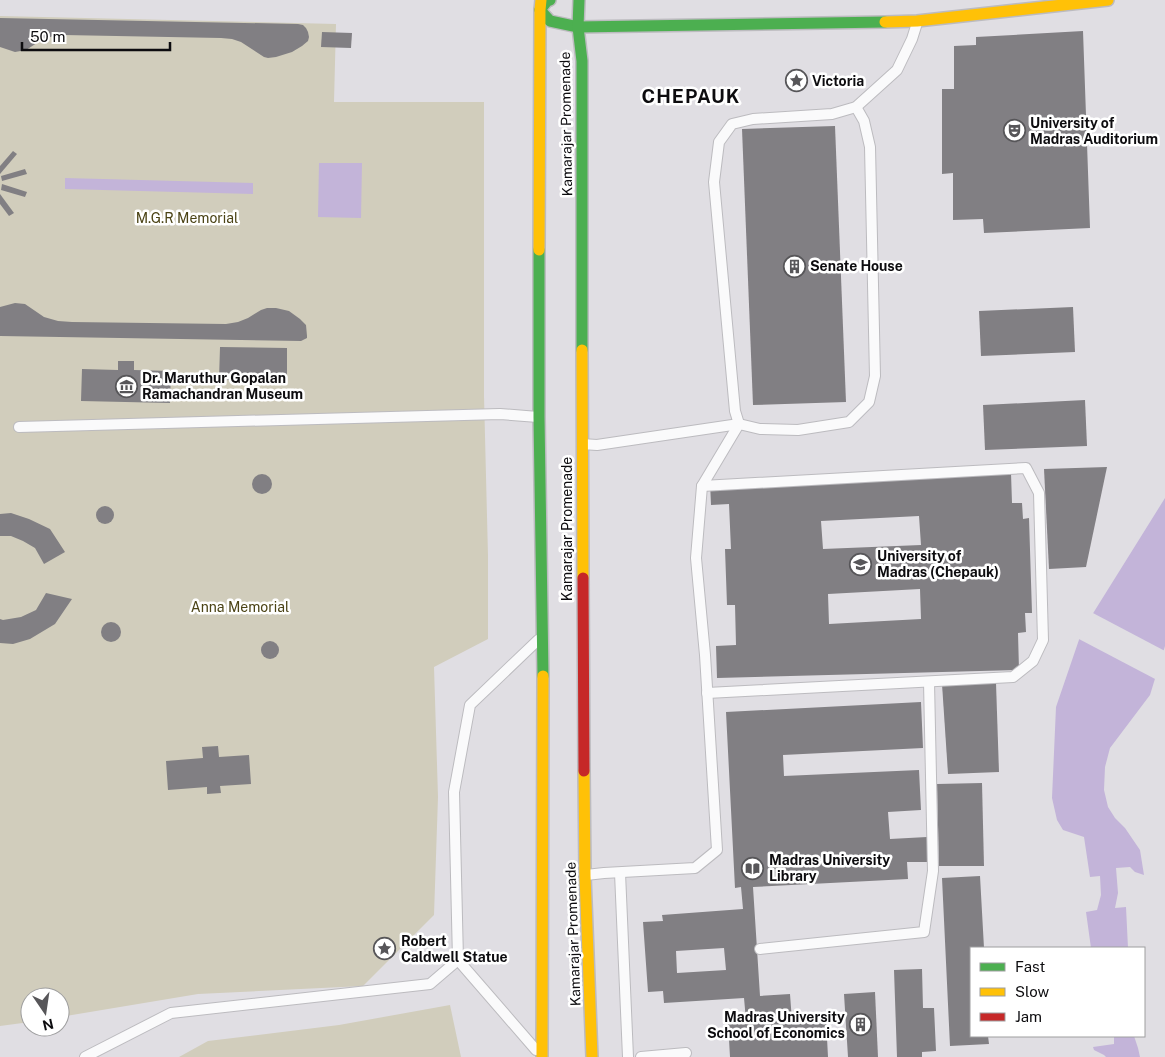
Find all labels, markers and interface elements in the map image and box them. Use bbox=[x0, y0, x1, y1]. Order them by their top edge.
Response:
scale bar bbox=[22, 20, 170, 52]
text: 50 m bbox=[30, 28, 65, 45]
street label: Kamarajar Promenade bbox=[557, 52, 575, 196]
place icon: Victoria bbox=[784, 69, 808, 93]
place label: Victoria bbox=[812, 73, 864, 89]
district label: CHEPAUK bbox=[642, 85, 740, 107]
place label: University of Madras Auditorium bbox=[1030, 115, 1158, 147]
theatre icon: University of Madras Auditorium bbox=[1002, 119, 1026, 143]
park label: M.G.R Memorial bbox=[136, 210, 238, 226]
building icon: Senate House bbox=[782, 254, 806, 278]
place label: Senate House bbox=[810, 258, 903, 274]
place label: Dr. Maruthur Gopalan Ramachandran Museum bbox=[142, 370, 303, 402]
museum icon: Dr. Maruthur Gopalan Ramachandran Museum bbox=[114, 374, 138, 398]
street label: Kamarajar Promenade bbox=[559, 457, 575, 601]
place label: University of Madras (Chepauk) bbox=[877, 548, 999, 580]
school or university icon: University of Madras (Chepauk) bbox=[849, 552, 873, 576]
park label: Anna Memorial bbox=[191, 599, 289, 615]
place label: Madras University Library bbox=[769, 852, 890, 884]
library icon: Madras University Library bbox=[741, 856, 765, 880]
street label: Kamarajar Promenade bbox=[562, 861, 584, 1007]
place label: Robert Caldwell Statue bbox=[401, 933, 508, 965]
place icon: Robert Caldwell Statue bbox=[373, 937, 397, 961]
legend bbox=[970, 947, 1145, 1037]
text: Fast bbox=[1015, 958, 1045, 975]
text: Slow bbox=[1015, 983, 1050, 1000]
north arrow bbox=[20, 987, 70, 1037]
text: Jam bbox=[1015, 1008, 1042, 1025]
place label: Madras University School of Economics bbox=[707, 1009, 845, 1041]
building icon: Madras University School of Economics bbox=[849, 1013, 873, 1037]
text: N bbox=[41, 1016, 55, 1034]

